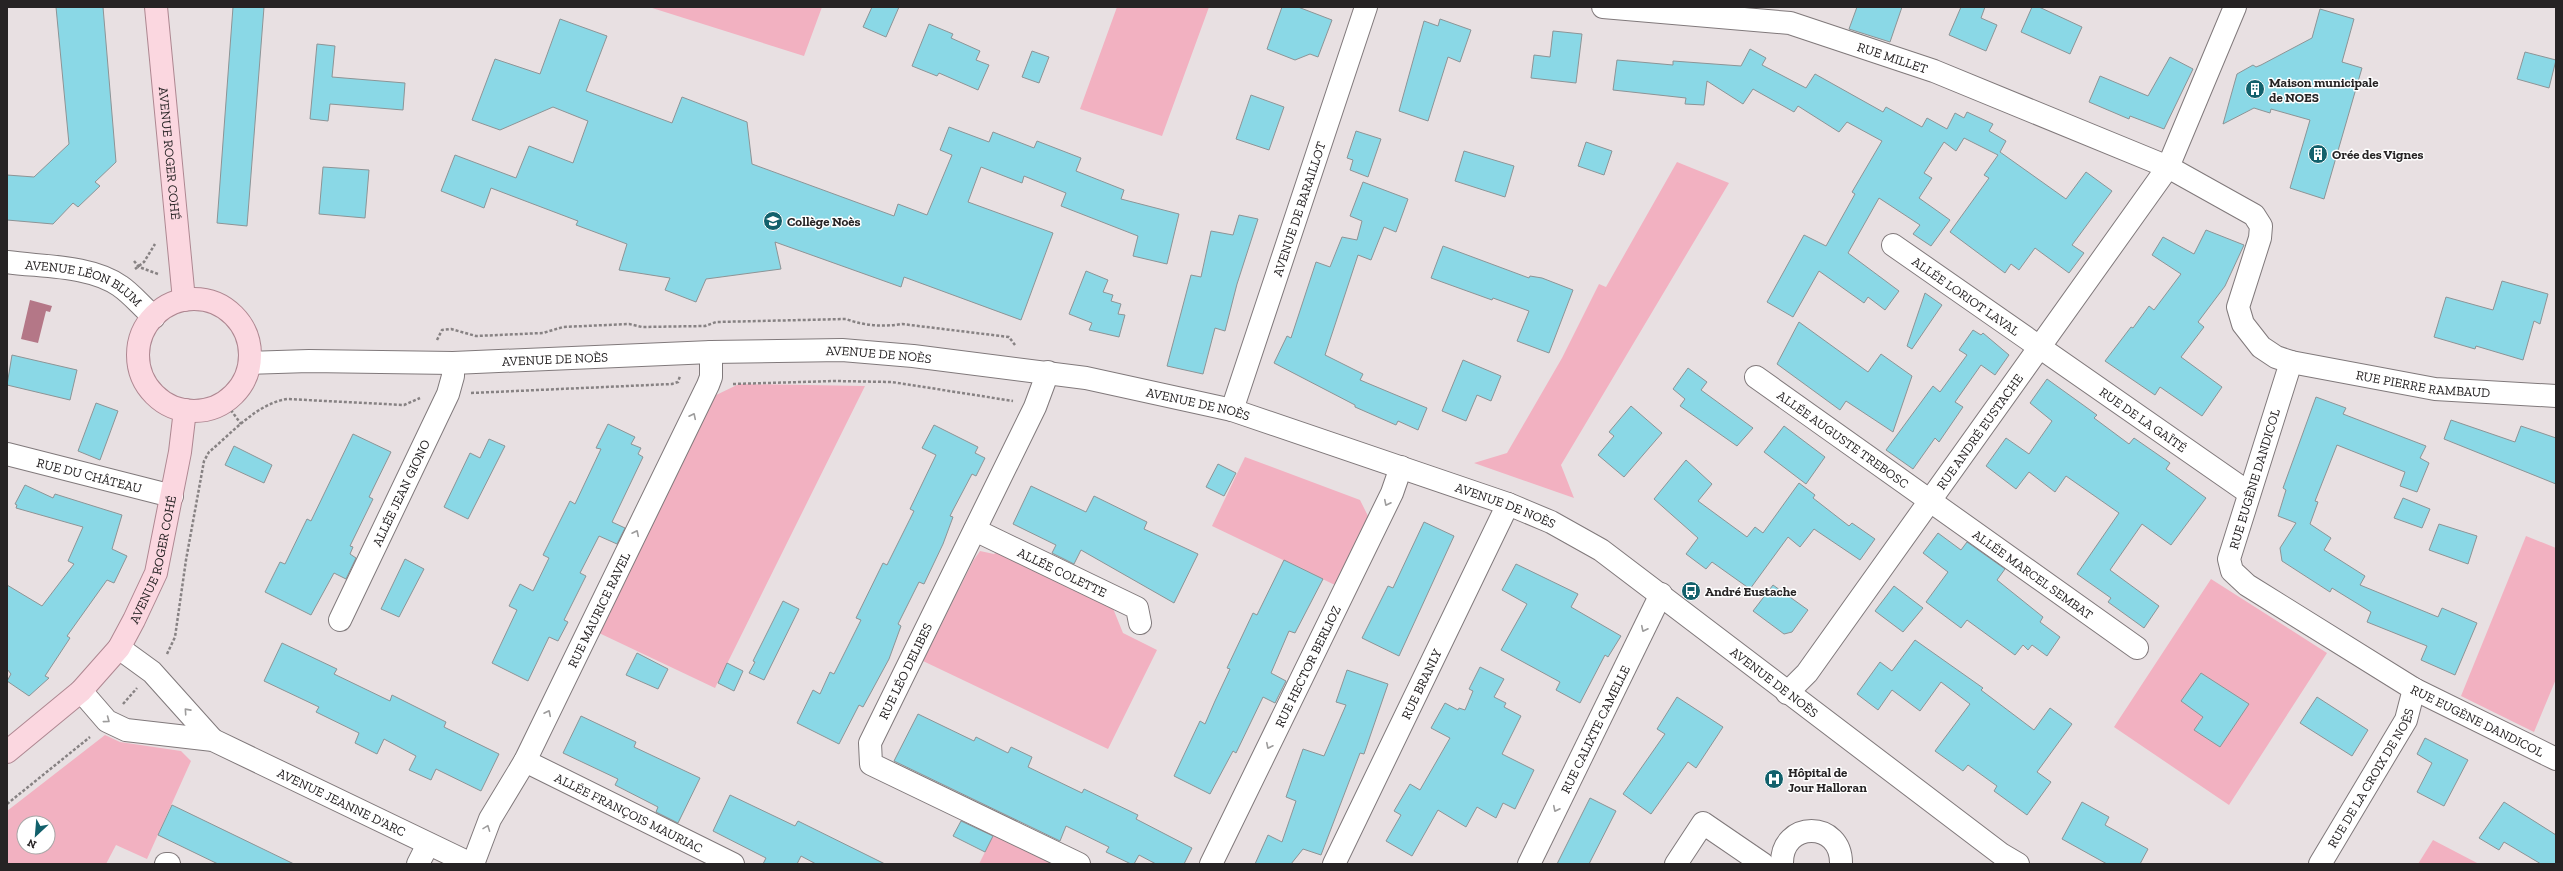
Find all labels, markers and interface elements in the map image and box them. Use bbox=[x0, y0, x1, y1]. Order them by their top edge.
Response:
street label: RUE MILLET bbox=[1855, 39, 1930, 76]
place label: Maison municipale de NOES bbox=[2269, 75, 2379, 105]
building icon: Maison municipale de NOES bbox=[2244, 78, 2266, 100]
street label: AVENUE ROGER COHÉ bbox=[156, 86, 183, 221]
street label: AVENUE DE BARAILLOT bbox=[1270, 140, 1329, 278]
building icon: Orée des Vignes bbox=[2307, 143, 2329, 165]
place label: Orée des Vignes bbox=[2332, 147, 2423, 162]
school or university icon: Collège Noès bbox=[762, 210, 784, 232]
place label: Collège Noès bbox=[787, 214, 861, 229]
street label: ALLÉE LORIOT LAVAL bbox=[1909, 254, 2022, 339]
street label: AVENUE LÉON BLUM bbox=[24, 257, 145, 310]
street label: AVENUE DE NOÈS bbox=[825, 343, 932, 366]
street label: AVENUE DE NOÈS bbox=[502, 349, 608, 369]
street label: RUE PIERRE RAMBAUD bbox=[2355, 367, 2491, 400]
street label: RUE ANDRÉ EUSTACHE bbox=[1933, 371, 2026, 492]
street label: AVENUE DE NOÈS bbox=[1145, 384, 1252, 424]
street label: RUE DE LA GAÎTÉ bbox=[2097, 384, 2190, 455]
street label: ALLÉE AUGUSTE TREBOSC bbox=[1774, 388, 1912, 491]
street label: RUE EUGÈNE DANDICOL bbox=[2226, 407, 2283, 551]
one-way arrow bbox=[688, 413, 696, 421]
street label: ALLÉE JEAN GIONO bbox=[369, 437, 433, 549]
street label: RUE DU CHÂTEAU bbox=[35, 455, 143, 496]
street label: AVENUE DE NOÈS bbox=[1453, 480, 1558, 531]
street label: AVENUE ROGER COHÉ bbox=[126, 494, 179, 626]
one-way arrow bbox=[1384, 499, 1392, 506]
street label: ALLÉE MARCEL SEMBAT bbox=[1970, 527, 2096, 622]
one-way arrow bbox=[631, 530, 639, 538]
street label: ALLÉE COLETTE bbox=[1015, 545, 1110, 601]
street label: RUE MAURICE RAVEL bbox=[565, 550, 633, 670]
bus stop icon: André Eustache bbox=[1680, 580, 1702, 602]
place label: André Eustache bbox=[1705, 584, 1797, 599]
street label: RUE HECTOR BERLIOZ bbox=[1272, 603, 1344, 730]
street label: RUE LÉO DELIBES bbox=[876, 621, 935, 722]
one-way arrow bbox=[1642, 625, 1649, 632]
street label: AVENUE DE NOÈS bbox=[1728, 644, 1821, 721]
street label: RUE BRANLY bbox=[1398, 647, 1445, 722]
street label: RUE CALIXTE CAMELLE bbox=[1558, 663, 1633, 796]
street label: RUE EUGÈNE DANDICOL bbox=[2408, 682, 2546, 760]
street label: RUE DE LA CROIX DE NOÈS bbox=[2324, 707, 2417, 851]
one-way arrow bbox=[185, 709, 192, 716]
one-way arrow bbox=[543, 710, 551, 717]
one-way arrow bbox=[103, 715, 110, 722]
one-way arrow bbox=[1266, 741, 1274, 749]
street label: AVENUE JEANNE D'ARC bbox=[275, 765, 408, 839]
place label: Hôpital de Jour Halloran bbox=[1788, 765, 1867, 795]
hospital icon: Hôpital de Jour Halloran bbox=[1763, 768, 1785, 790]
street label: ALLÉE FRANÇOIS MAURIAC bbox=[552, 770, 705, 856]
one-way arrow bbox=[1553, 804, 1561, 812]
north arrow bbox=[16, 815, 56, 855]
one-way arrow bbox=[482, 824, 490, 831]
text: N bbox=[25, 836, 38, 851]

